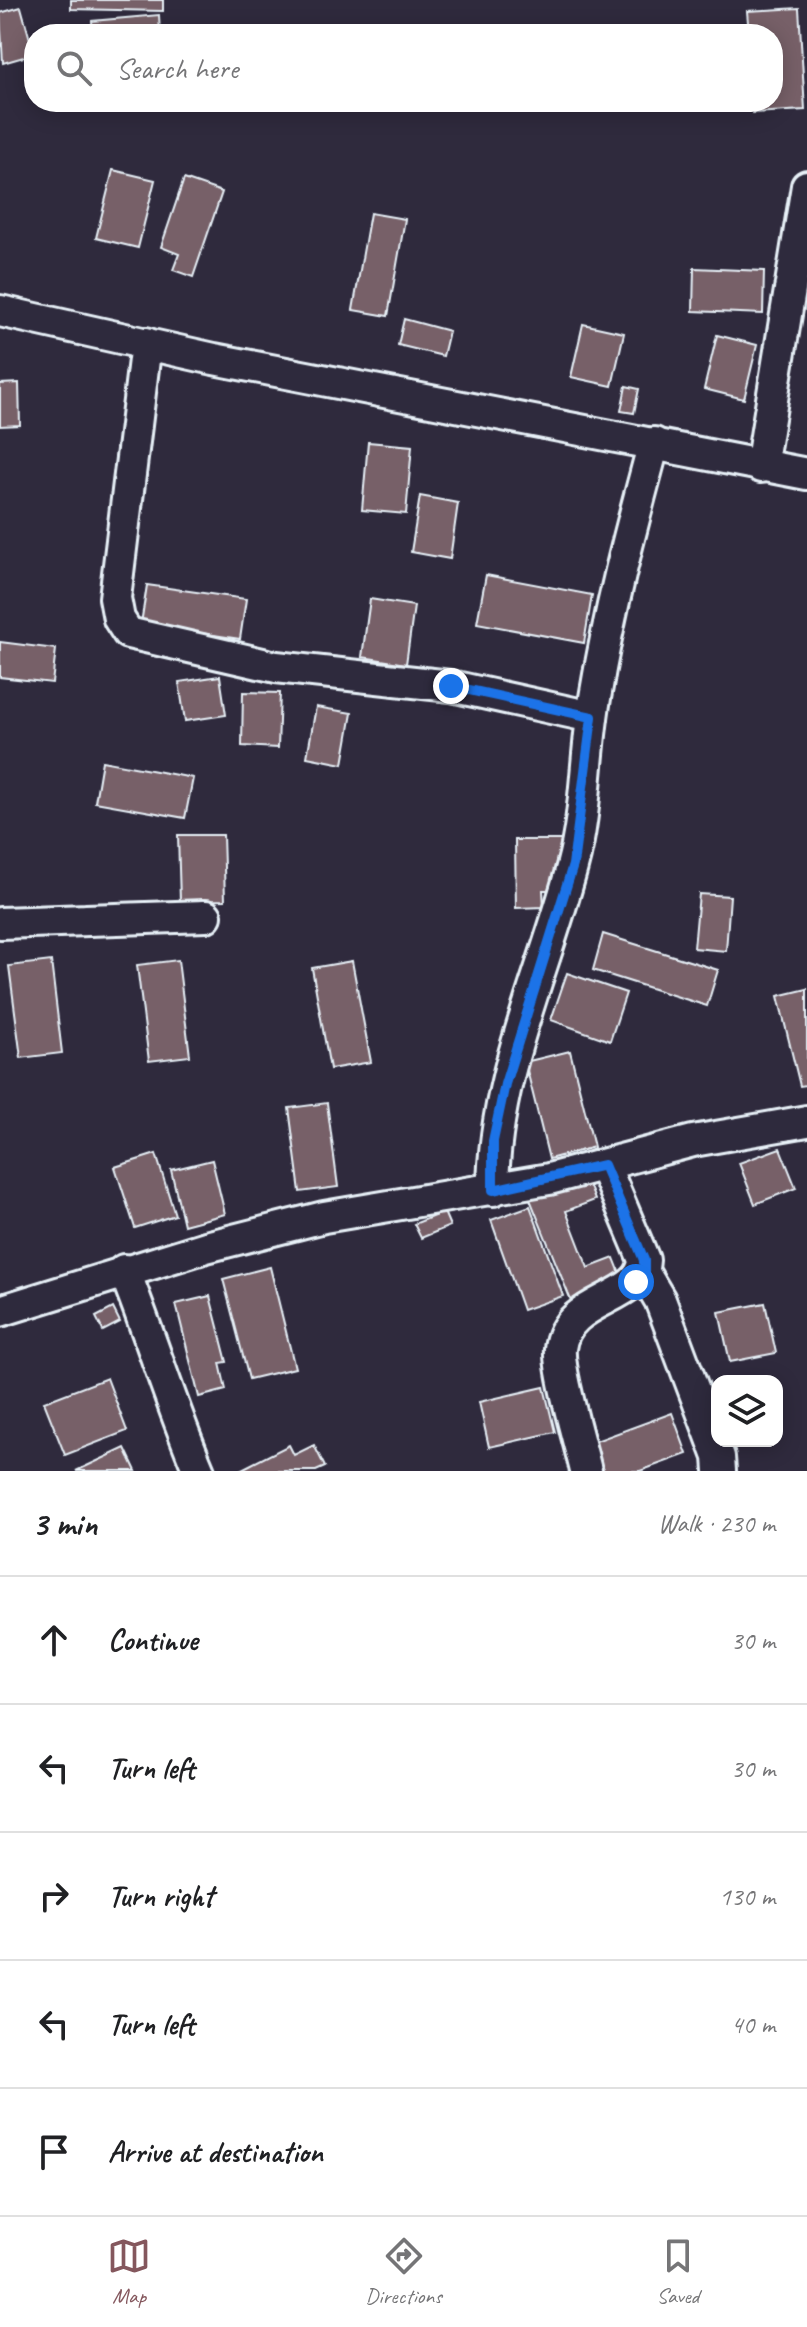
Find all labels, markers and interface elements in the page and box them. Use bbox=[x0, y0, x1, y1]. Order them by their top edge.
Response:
search box bbox=[24, 24, 783, 112]
icon: search bbox=[52, 46, 96, 90]
text: Search here bbox=[116, 49, 238, 87]
route end bbox=[433, 668, 469, 704]
route start bbox=[618, 1264, 654, 1300]
map controls bbox=[711, 1375, 783, 1447]
button: layers bbox=[711, 1375, 783, 1447]
text: 3 min bbox=[32, 1502, 97, 1545]
text: Walk · 230 m bbox=[658, 1507, 775, 1540]
icon: ahead bbox=[32, 1618, 76, 1662]
text: Continue bbox=[108, 1621, 198, 1659]
text: 30 m bbox=[731, 1624, 775, 1657]
icon: left bbox=[32, 1746, 76, 1790]
text: Turn left bbox=[108, 1749, 195, 1787]
text: 30 m bbox=[731, 1752, 775, 1785]
icon: right bbox=[32, 1874, 76, 1918]
text: Turn right bbox=[108, 1877, 213, 1915]
text: 130 m bbox=[719, 1880, 775, 1913]
icon: left bbox=[32, 2002, 76, 2046]
text: Turn left bbox=[108, 2005, 195, 2043]
text: 40 m bbox=[731, 2008, 775, 2041]
icon: arrive bbox=[32, 2130, 76, 2174]
text: Arrive at destination bbox=[108, 2133, 323, 2171]
tab: Map bbox=[107, 2234, 151, 2310]
tab: Directions bbox=[365, 2234, 442, 2310]
tab: Saved bbox=[656, 2234, 700, 2310]

